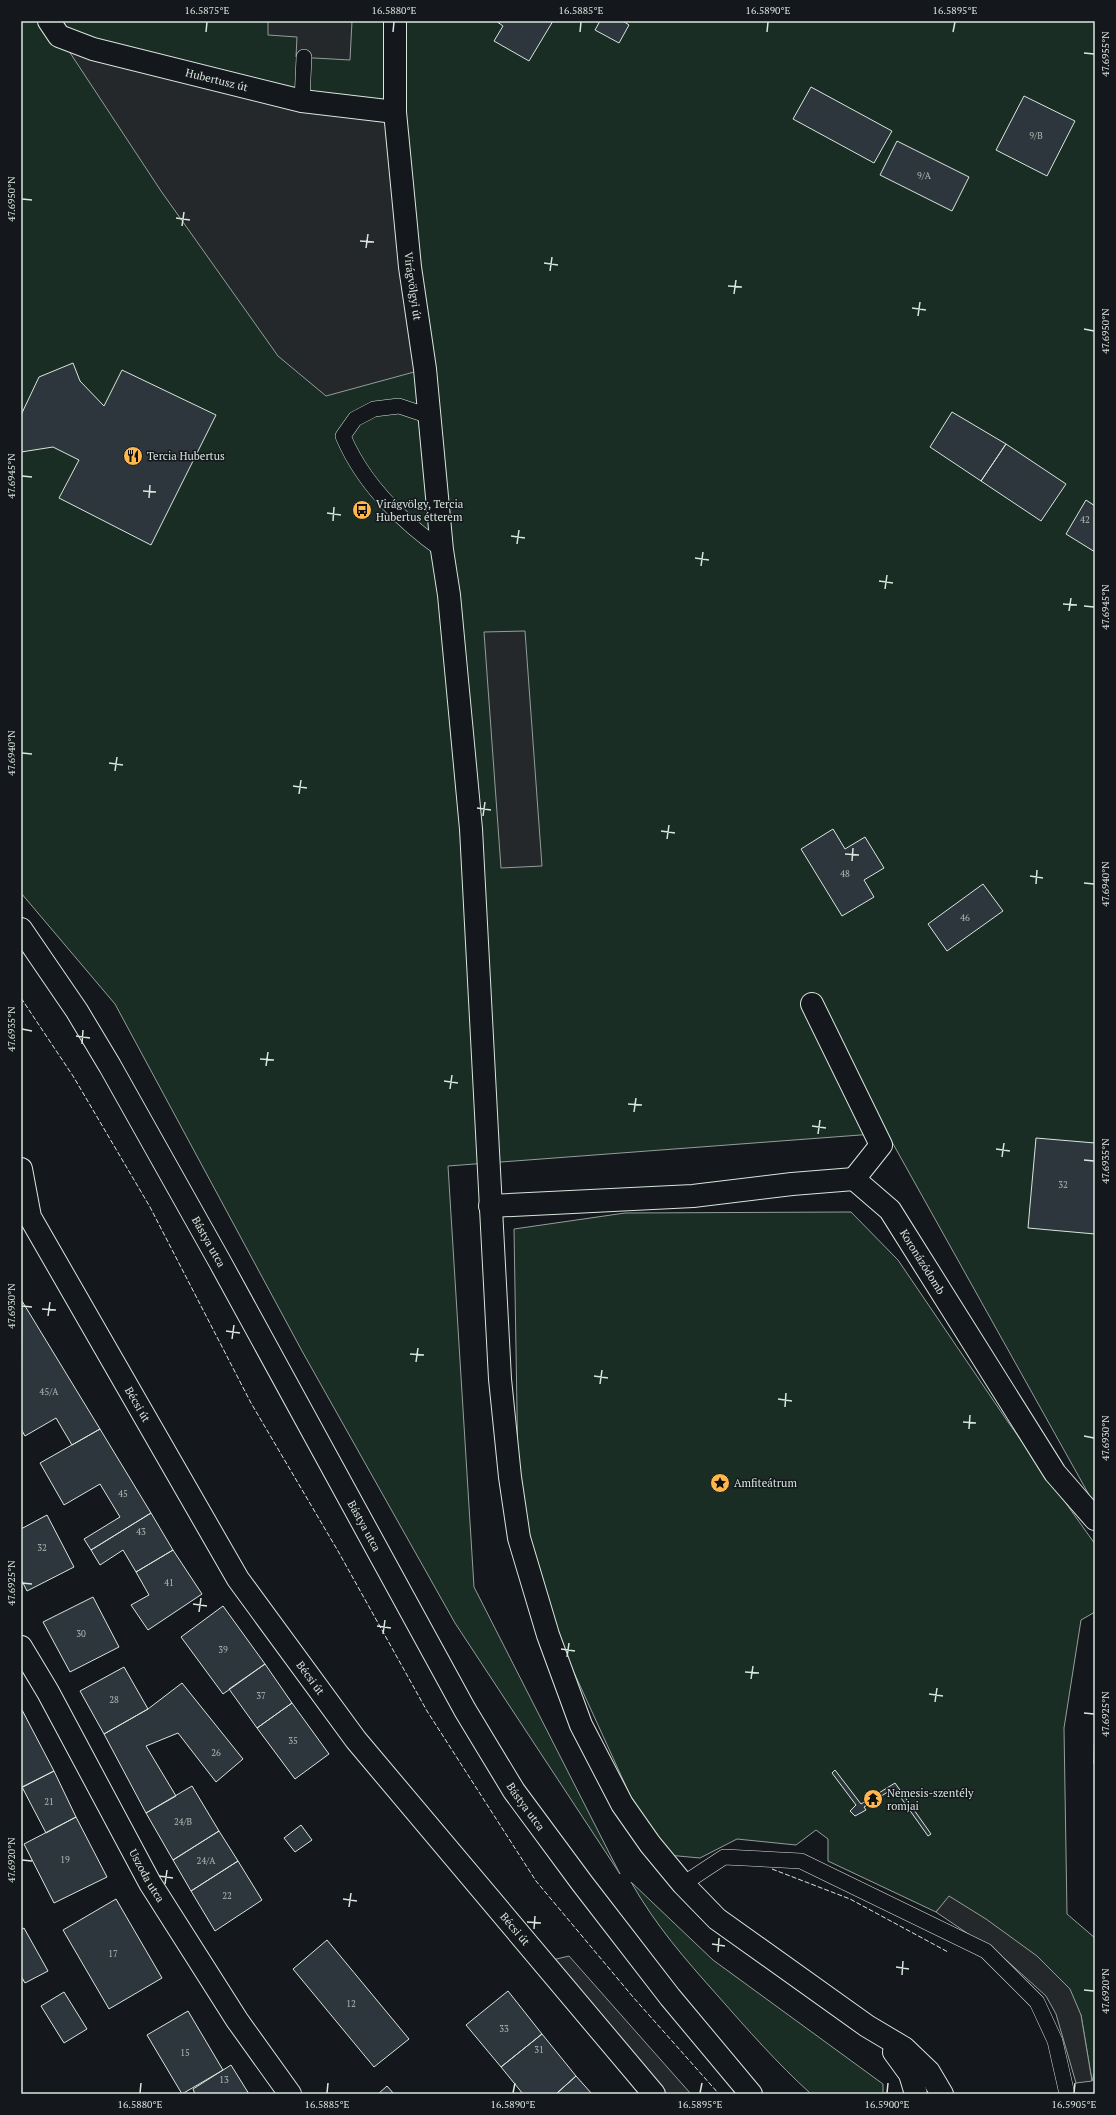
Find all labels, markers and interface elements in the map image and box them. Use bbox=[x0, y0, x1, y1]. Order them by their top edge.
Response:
text: 16.5875°E bbox=[185, 4, 230, 17]
text: 16.5880°E bbox=[372, 4, 417, 17]
text: 16.5885°E bbox=[559, 4, 604, 17]
text: 16.5890°E bbox=[746, 4, 791, 17]
text: 16.5895°E bbox=[933, 4, 978, 17]
text: 47.6955°N bbox=[1099, 31, 1112, 77]
street label: Hubertusz út bbox=[184, 65, 249, 94]
house number: 9/B bbox=[1029, 130, 1043, 142]
house number: 9/A bbox=[917, 170, 932, 182]
text: 47.6950°N bbox=[5, 176, 18, 222]
street label: Virágvölgyi út bbox=[402, 251, 425, 321]
text: 47.6950°N bbox=[1099, 308, 1112, 354]
restaurant icon: Tercia Hubertus bbox=[122, 445, 144, 467]
place label: Tercia Hubertus bbox=[147, 449, 225, 463]
text: 47.6945°N bbox=[5, 453, 18, 499]
place label: Virágvölgy, Tercia Hubertus étterem bbox=[376, 497, 464, 524]
bus stop icon: Virágvölgy, Tercia Hubertus étterem bbox=[351, 499, 373, 521]
house number: 42 bbox=[1080, 514, 1090, 526]
text: 47.6945°N bbox=[1099, 584, 1112, 630]
text: 47.6940°N bbox=[5, 730, 18, 776]
text: 47.6940°N bbox=[1099, 861, 1112, 907]
house number: 48 bbox=[840, 868, 850, 880]
house number: 46 bbox=[960, 912, 970, 924]
text: 47.6935°N bbox=[5, 1006, 18, 1052]
text: 47.6935°N bbox=[1099, 1138, 1112, 1184]
house number: 32 bbox=[1058, 1179, 1068, 1191]
street label: Bástya utca bbox=[189, 1214, 229, 1270]
street label: Koronázódomb bbox=[897, 1227, 948, 1297]
text: 47.6930°N bbox=[5, 1283, 18, 1329]
street label: Bécsi út bbox=[122, 1384, 153, 1425]
house number: 45/A bbox=[40, 1386, 59, 1398]
text: 47.6930°N bbox=[1099, 1415, 1112, 1461]
place icon: Amfiteátrum bbox=[709, 1472, 731, 1494]
place label: Amfiteátrum bbox=[734, 1476, 797, 1490]
house number: 45 bbox=[118, 1488, 128, 1500]
street label: Bástya utca bbox=[345, 1498, 384, 1554]
house number: 43 bbox=[136, 1526, 146, 1538]
house number: 32 bbox=[37, 1542, 47, 1554]
text: 47.6925°N bbox=[5, 1560, 18, 1606]
house number: 41 bbox=[164, 1577, 174, 1589]
house number: 30 bbox=[76, 1628, 86, 1640]
house number: 39 bbox=[218, 1644, 228, 1656]
street label: Bécsi út bbox=[293, 1658, 328, 1698]
house number: 37 bbox=[256, 1690, 266, 1702]
text: 47.6925°N bbox=[1099, 1691, 1112, 1737]
house number: 28 bbox=[109, 1694, 119, 1706]
house number: 35 bbox=[288, 1735, 298, 1747]
house number: 26 bbox=[211, 1747, 221, 1759]
street label: Bástya utca bbox=[504, 1780, 548, 1834]
place label: Nemesis-szentély romjai bbox=[887, 1786, 974, 1813]
temple icon: Nemesis-szentély romjai bbox=[862, 1788, 884, 1810]
house number: 21 bbox=[44, 1796, 54, 1808]
house number: 24/B bbox=[174, 1816, 193, 1828]
text: 47.6920°N bbox=[5, 1837, 18, 1883]
street label: Uszoda utca bbox=[126, 1847, 168, 1905]
house number: 19 bbox=[60, 1854, 70, 1866]
house number: 24/A bbox=[197, 1855, 216, 1867]
house number: 22 bbox=[222, 1890, 232, 1902]
street label: Bécsi út bbox=[497, 1910, 533, 1948]
house number: 17 bbox=[108, 1948, 118, 1960]
text: 47.6920°N bbox=[1099, 1968, 1112, 2014]
house number: 12 bbox=[346, 1998, 356, 2010]
house number: 33 bbox=[499, 2023, 509, 2035]
house number: 31 bbox=[534, 2044, 544, 2056]
house number: 15 bbox=[180, 2047, 190, 2059]
house number: 13 bbox=[219, 2074, 229, 2086]
text: 16.5880°E bbox=[118, 2098, 163, 2111]
text: 16.5885°E bbox=[305, 2098, 350, 2111]
text: 16.5890°E bbox=[491, 2098, 536, 2111]
text: 16.5895°E bbox=[678, 2098, 723, 2111]
text: 16.5900°E bbox=[865, 2098, 910, 2111]
text: 16.5905°E bbox=[1052, 2098, 1097, 2111]

